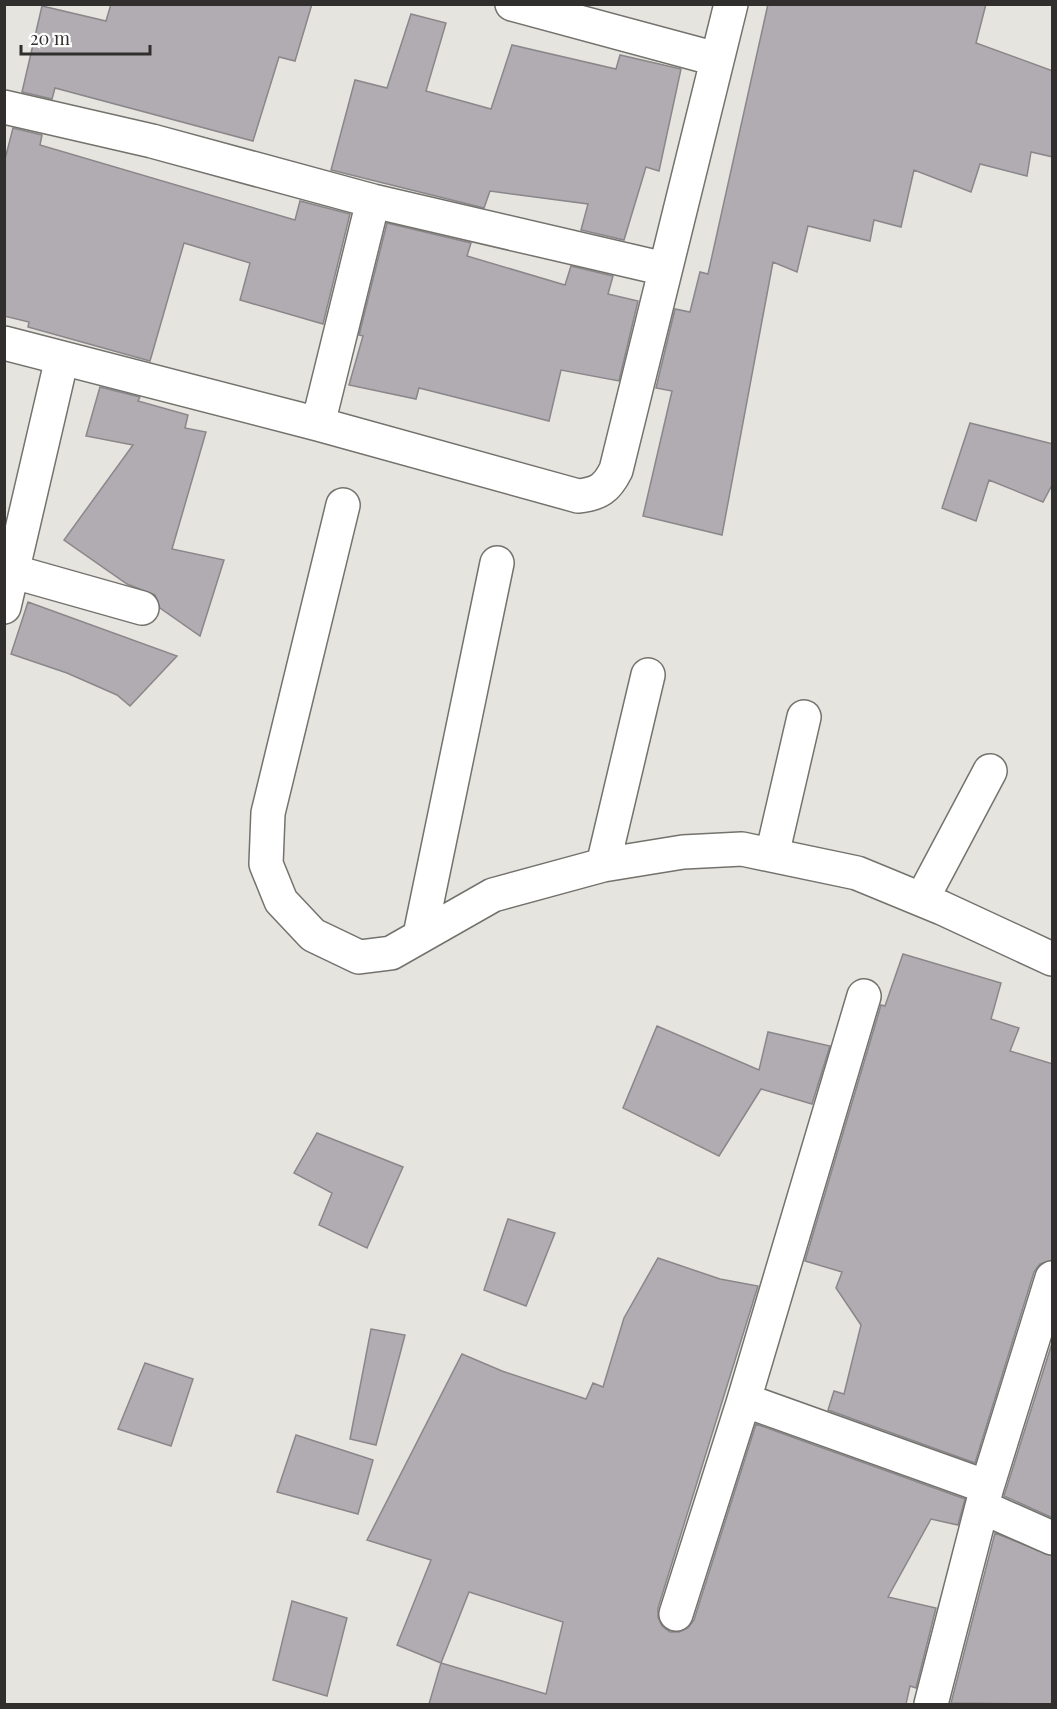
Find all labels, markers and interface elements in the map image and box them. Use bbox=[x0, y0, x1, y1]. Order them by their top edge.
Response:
scale bar bbox=[21, 18, 150, 56]
text: 20 m bbox=[30, 26, 70, 50]

